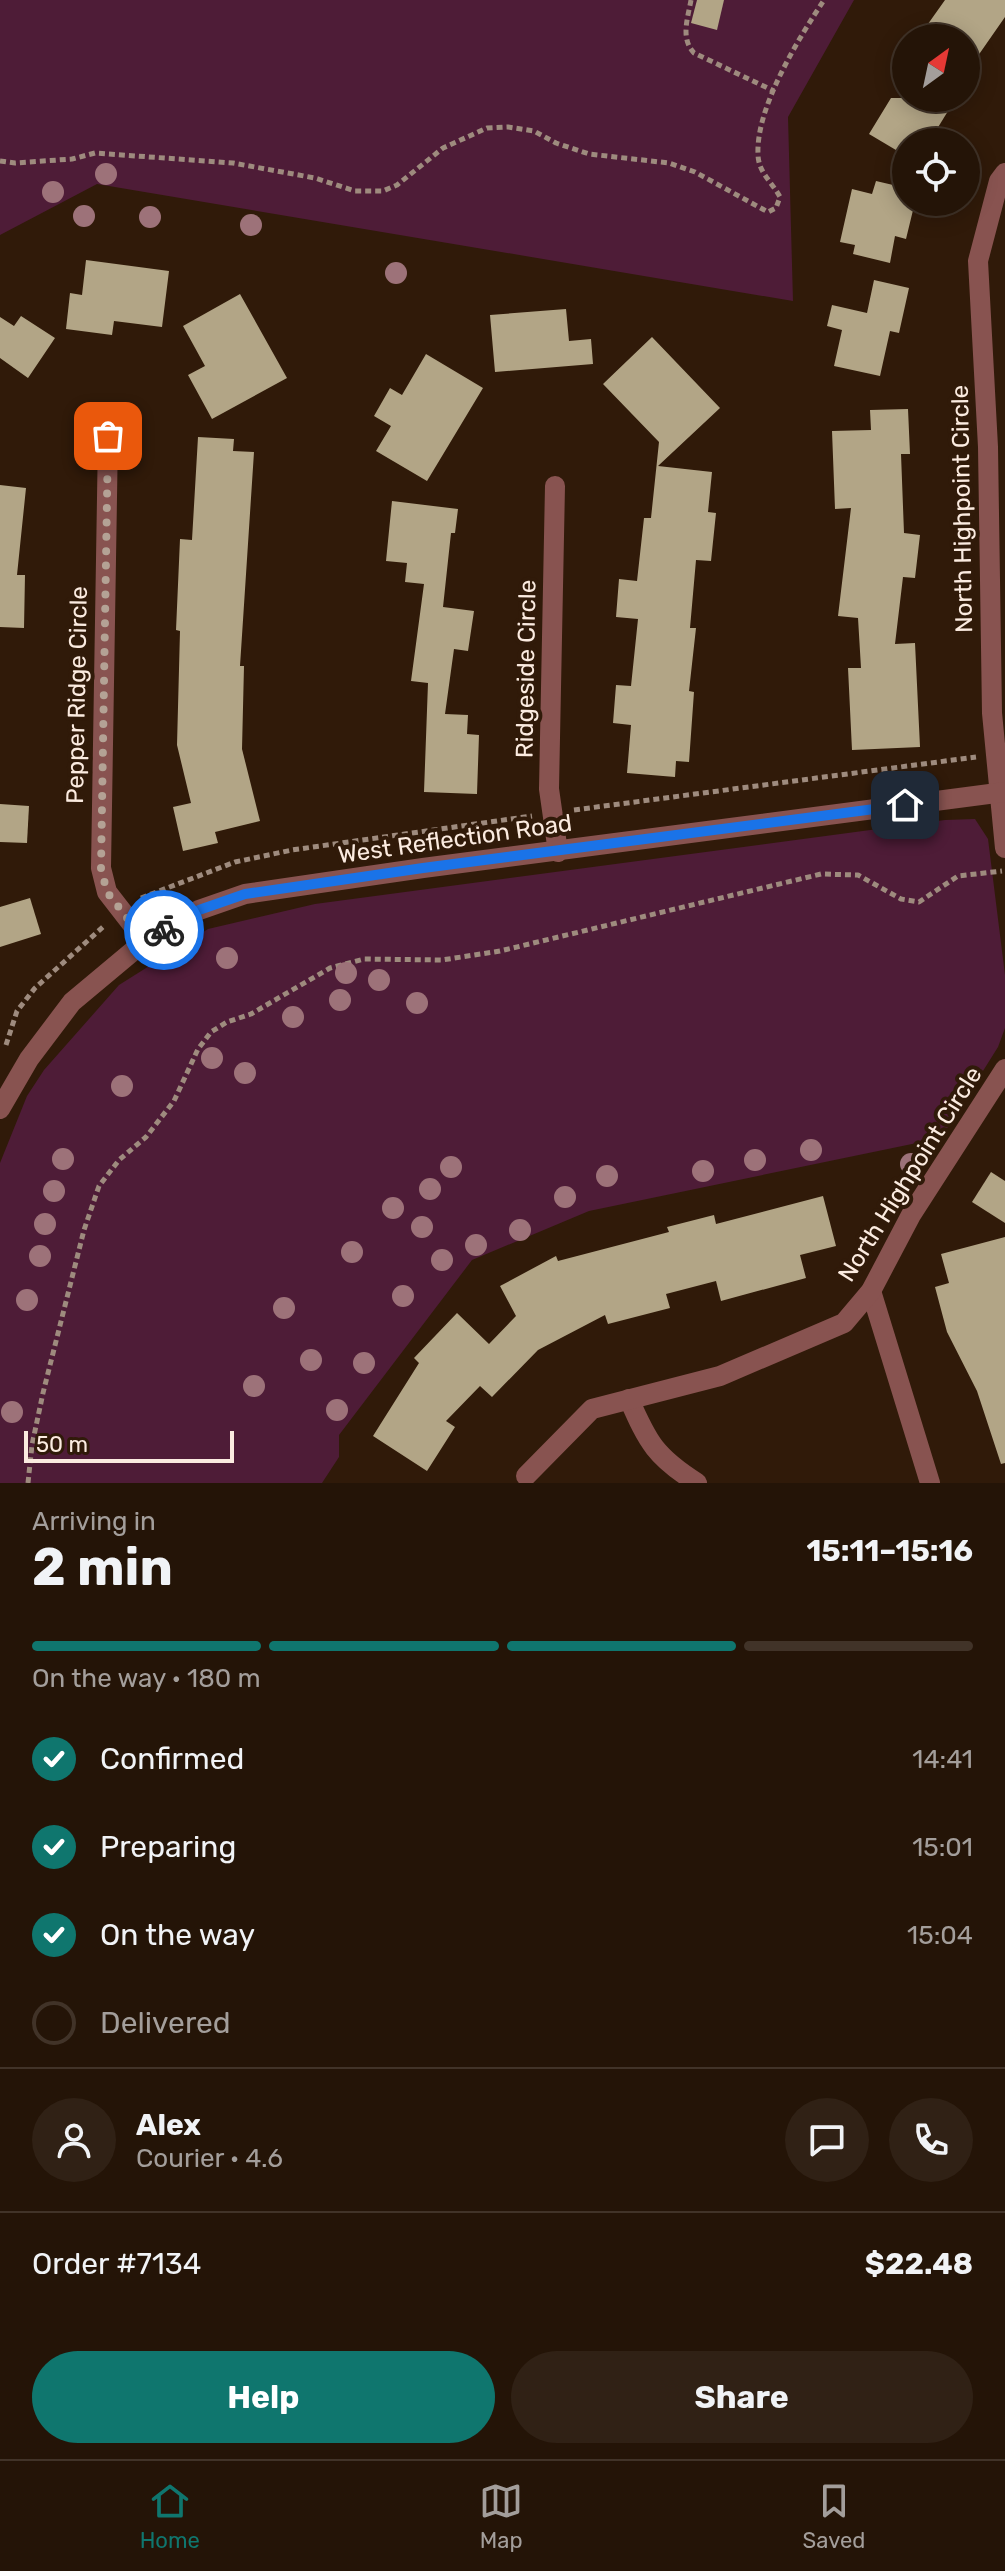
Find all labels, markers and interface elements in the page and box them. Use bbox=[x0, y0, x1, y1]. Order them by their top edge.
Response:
north arrow bbox=[892, 24, 980, 112]
map controls bbox=[892, 24, 980, 216]
button: locate bbox=[892, 128, 980, 216]
street label: North Highpoint Circle bbox=[946, 385, 978, 633]
pin bbox=[74, 402, 142, 470]
icon: bag bbox=[86, 414, 130, 458]
street label: Ridgeside Circle bbox=[510, 580, 542, 758]
street label: Pepper Ridge Circle bbox=[61, 586, 93, 804]
pin bbox=[871, 771, 939, 839]
icon: home bbox=[883, 783, 927, 827]
street label: West Reflection Road bbox=[336, 809, 574, 869]
courier bbox=[124, 890, 204, 970]
icon: bike bbox=[142, 908, 186, 952]
street label: North Highpoint Circle bbox=[832, 1061, 988, 1287]
scale bar bbox=[24, 1427, 234, 1463]
text: 50 m bbox=[36, 1431, 88, 1458]
text: Arriving in bbox=[32, 1506, 156, 1537]
text: 15:11–15:16 bbox=[806, 1533, 973, 1569]
text: 2 min bbox=[32, 1536, 173, 1598]
text: On the way · 180 m bbox=[32, 1663, 261, 1694]
icon: check bbox=[32, 1737, 76, 1781]
text: Confirmed bbox=[100, 1741, 244, 1777]
text: 14:41 bbox=[912, 1744, 973, 1775]
icon: check bbox=[32, 1825, 76, 1869]
text: Preparing bbox=[100, 1829, 236, 1865]
text: 15:01 bbox=[912, 1832, 973, 1863]
icon: check bbox=[32, 1913, 76, 1957]
text: On the way bbox=[100, 1917, 255, 1953]
text: 15:04 bbox=[907, 1920, 973, 1951]
text: Delivered bbox=[100, 2005, 231, 2041]
button: person bbox=[32, 2098, 116, 2182]
button: chat bbox=[785, 2098, 869, 2182]
button: phone bbox=[889, 2098, 973, 2182]
text: Alex bbox=[136, 2107, 201, 2143]
text: Courier · 4.6 bbox=[136, 2143, 283, 2174]
text: Order #7134 bbox=[32, 2246, 201, 2282]
text: $22.48 bbox=[865, 2246, 973, 2282]
button: Help bbox=[32, 2351, 495, 2443]
button: Share bbox=[511, 2351, 973, 2443]
tab: Home bbox=[140, 2479, 200, 2554]
tab: Map bbox=[479, 2479, 523, 2554]
tab: Saved bbox=[803, 2479, 865, 2554]

